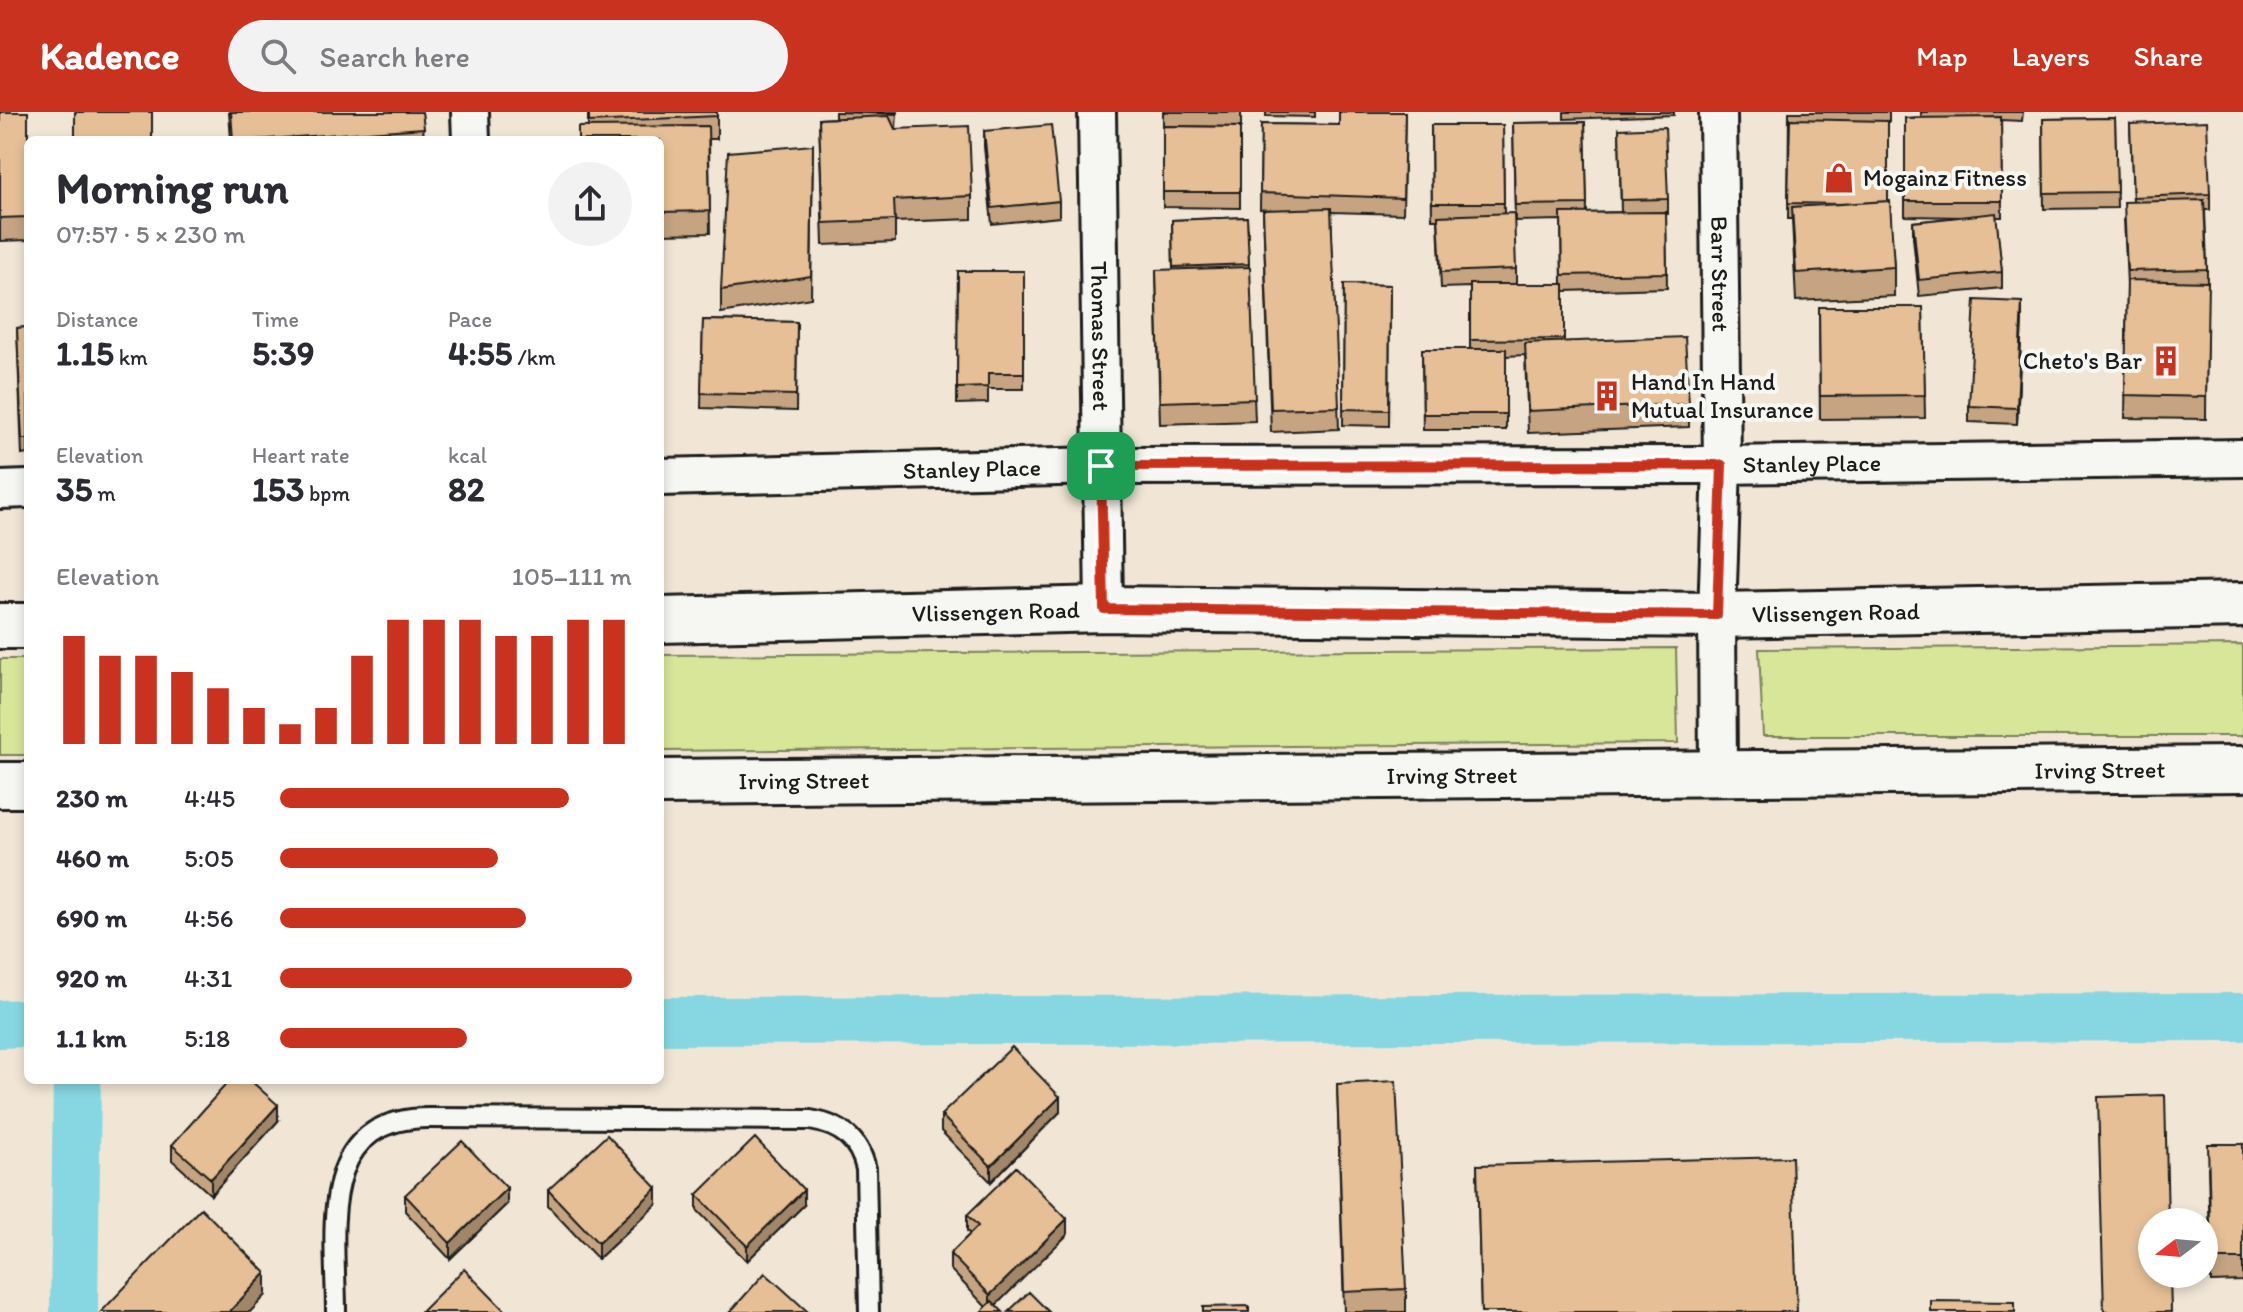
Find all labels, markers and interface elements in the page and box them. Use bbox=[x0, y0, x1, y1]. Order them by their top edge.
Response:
search box bbox=[228, 20, 788, 92]
text: Kadence bbox=[40, 33, 180, 79]
icon: search bbox=[256, 34, 300, 78]
text: Search here bbox=[320, 38, 470, 75]
text: Map bbox=[1916, 39, 1968, 73]
text: Layers bbox=[2012, 39, 2090, 73]
text: Share bbox=[2134, 39, 2203, 73]
text: Morning run bbox=[56, 161, 289, 214]
shop icon: Mogainz Fitness bbox=[1822, 161, 1856, 195]
button: share bbox=[548, 162, 632, 246]
place label: Mogainz Fitness bbox=[1863, 163, 2027, 192]
street label: Barr Street bbox=[1705, 216, 1735, 332]
text: 07:57 · 5 × 230 m bbox=[56, 218, 245, 250]
street label: Thomas Street bbox=[1085, 261, 1116, 411]
text: Distance bbox=[56, 306, 138, 333]
text: Time bbox=[252, 306, 299, 333]
text: Pace bbox=[448, 306, 492, 333]
text: 1.15 bbox=[56, 333, 114, 374]
text: 5:39 bbox=[252, 333, 315, 374]
text: 4:55 bbox=[448, 333, 512, 374]
text: km bbox=[114, 344, 148, 371]
text: /km bbox=[512, 344, 556, 371]
building icon: Cheto's Bar bbox=[2149, 344, 2183, 378]
place label: Cheto's Bar bbox=[2023, 346, 2142, 375]
place label: Hand In Hand Mutual Insurance bbox=[1631, 367, 1814, 424]
building icon: Hand In Hand Mutual Insurance bbox=[1590, 379, 1624, 413]
pin bbox=[1067, 432, 1135, 500]
text: Elevation bbox=[56, 442, 143, 469]
text: Heart rate bbox=[252, 442, 349, 469]
text: kcal bbox=[448, 442, 487, 469]
icon: arrive bbox=[1079, 444, 1123, 488]
street label: Stanley Place bbox=[1742, 448, 1881, 479]
street label: Stanley Place bbox=[902, 452, 1041, 485]
text: 35 bbox=[56, 469, 92, 510]
text: 153 bbox=[252, 469, 304, 510]
text: 82 bbox=[448, 469, 485, 510]
text: m bbox=[92, 480, 116, 507]
text: bpm bbox=[304, 480, 350, 507]
text: Elevation bbox=[56, 560, 159, 592]
text: 105–111 m bbox=[512, 560, 632, 592]
street label: Vlissengen Road bbox=[912, 595, 1080, 628]
street label: Vlissengen Road bbox=[1752, 596, 1920, 628]
street label: Irving Street bbox=[2034, 755, 2166, 785]
street label: Irving Street bbox=[1386, 760, 1518, 790]
street label: Irving Street bbox=[738, 765, 870, 795]
text: 230 m bbox=[56, 782, 128, 814]
text: 4:45 bbox=[184, 782, 235, 814]
text: 460 m bbox=[56, 842, 129, 874]
text: 5:05 bbox=[184, 842, 234, 874]
text: 690 m bbox=[56, 902, 127, 934]
text: 4:56 bbox=[184, 902, 233, 934]
text: 920 m bbox=[56, 962, 127, 994]
text: 4:31 bbox=[184, 962, 232, 994]
text: 1.1 km bbox=[56, 1022, 127, 1054]
text: 5:18 bbox=[184, 1022, 230, 1054]
north arrow bbox=[2138, 1208, 2218, 1288]
map controls bbox=[2138, 1208, 2218, 1288]

